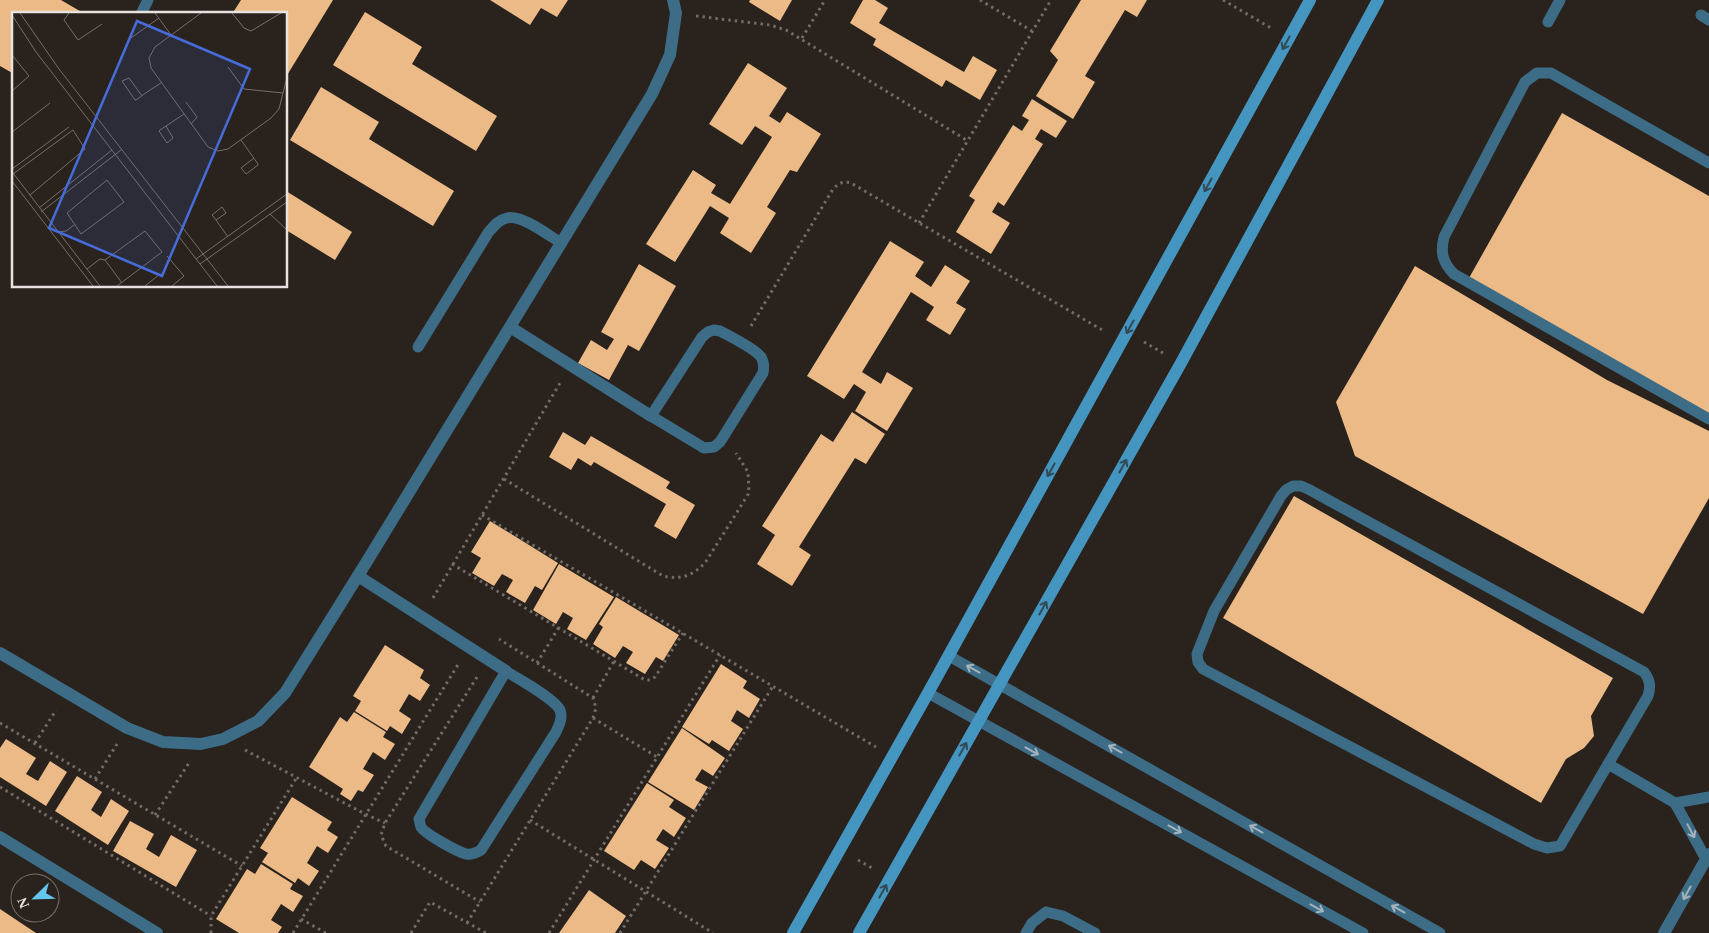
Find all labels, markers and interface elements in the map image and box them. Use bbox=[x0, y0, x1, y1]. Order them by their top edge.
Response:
inset map bbox=[12, 12, 288, 288]
one-way arrow bbox=[1281, 35, 1291, 50]
one-way arrow bbox=[1203, 177, 1212, 192]
one-way arrow bbox=[1124, 320, 1134, 334]
one-way arrow bbox=[1118, 459, 1128, 474]
one-way arrow bbox=[1046, 462, 1056, 476]
one-way arrow bbox=[1038, 600, 1048, 615]
one-way arrow bbox=[966, 664, 981, 674]
one-way arrow bbox=[958, 742, 968, 756]
one-way arrow bbox=[1108, 744, 1122, 754]
one-way arrow bbox=[1025, 746, 1040, 756]
one-way arrow bbox=[1686, 823, 1696, 838]
one-way arrow bbox=[1167, 824, 1182, 834]
one-way arrow bbox=[1249, 824, 1264, 834]
north arrow bbox=[10, 873, 60, 923]
one-way arrow bbox=[879, 884, 889, 898]
one-way arrow bbox=[1681, 886, 1691, 900]
text: N bbox=[15, 895, 32, 910]
one-way arrow bbox=[1309, 903, 1324, 913]
one-way arrow bbox=[1390, 904, 1405, 914]

